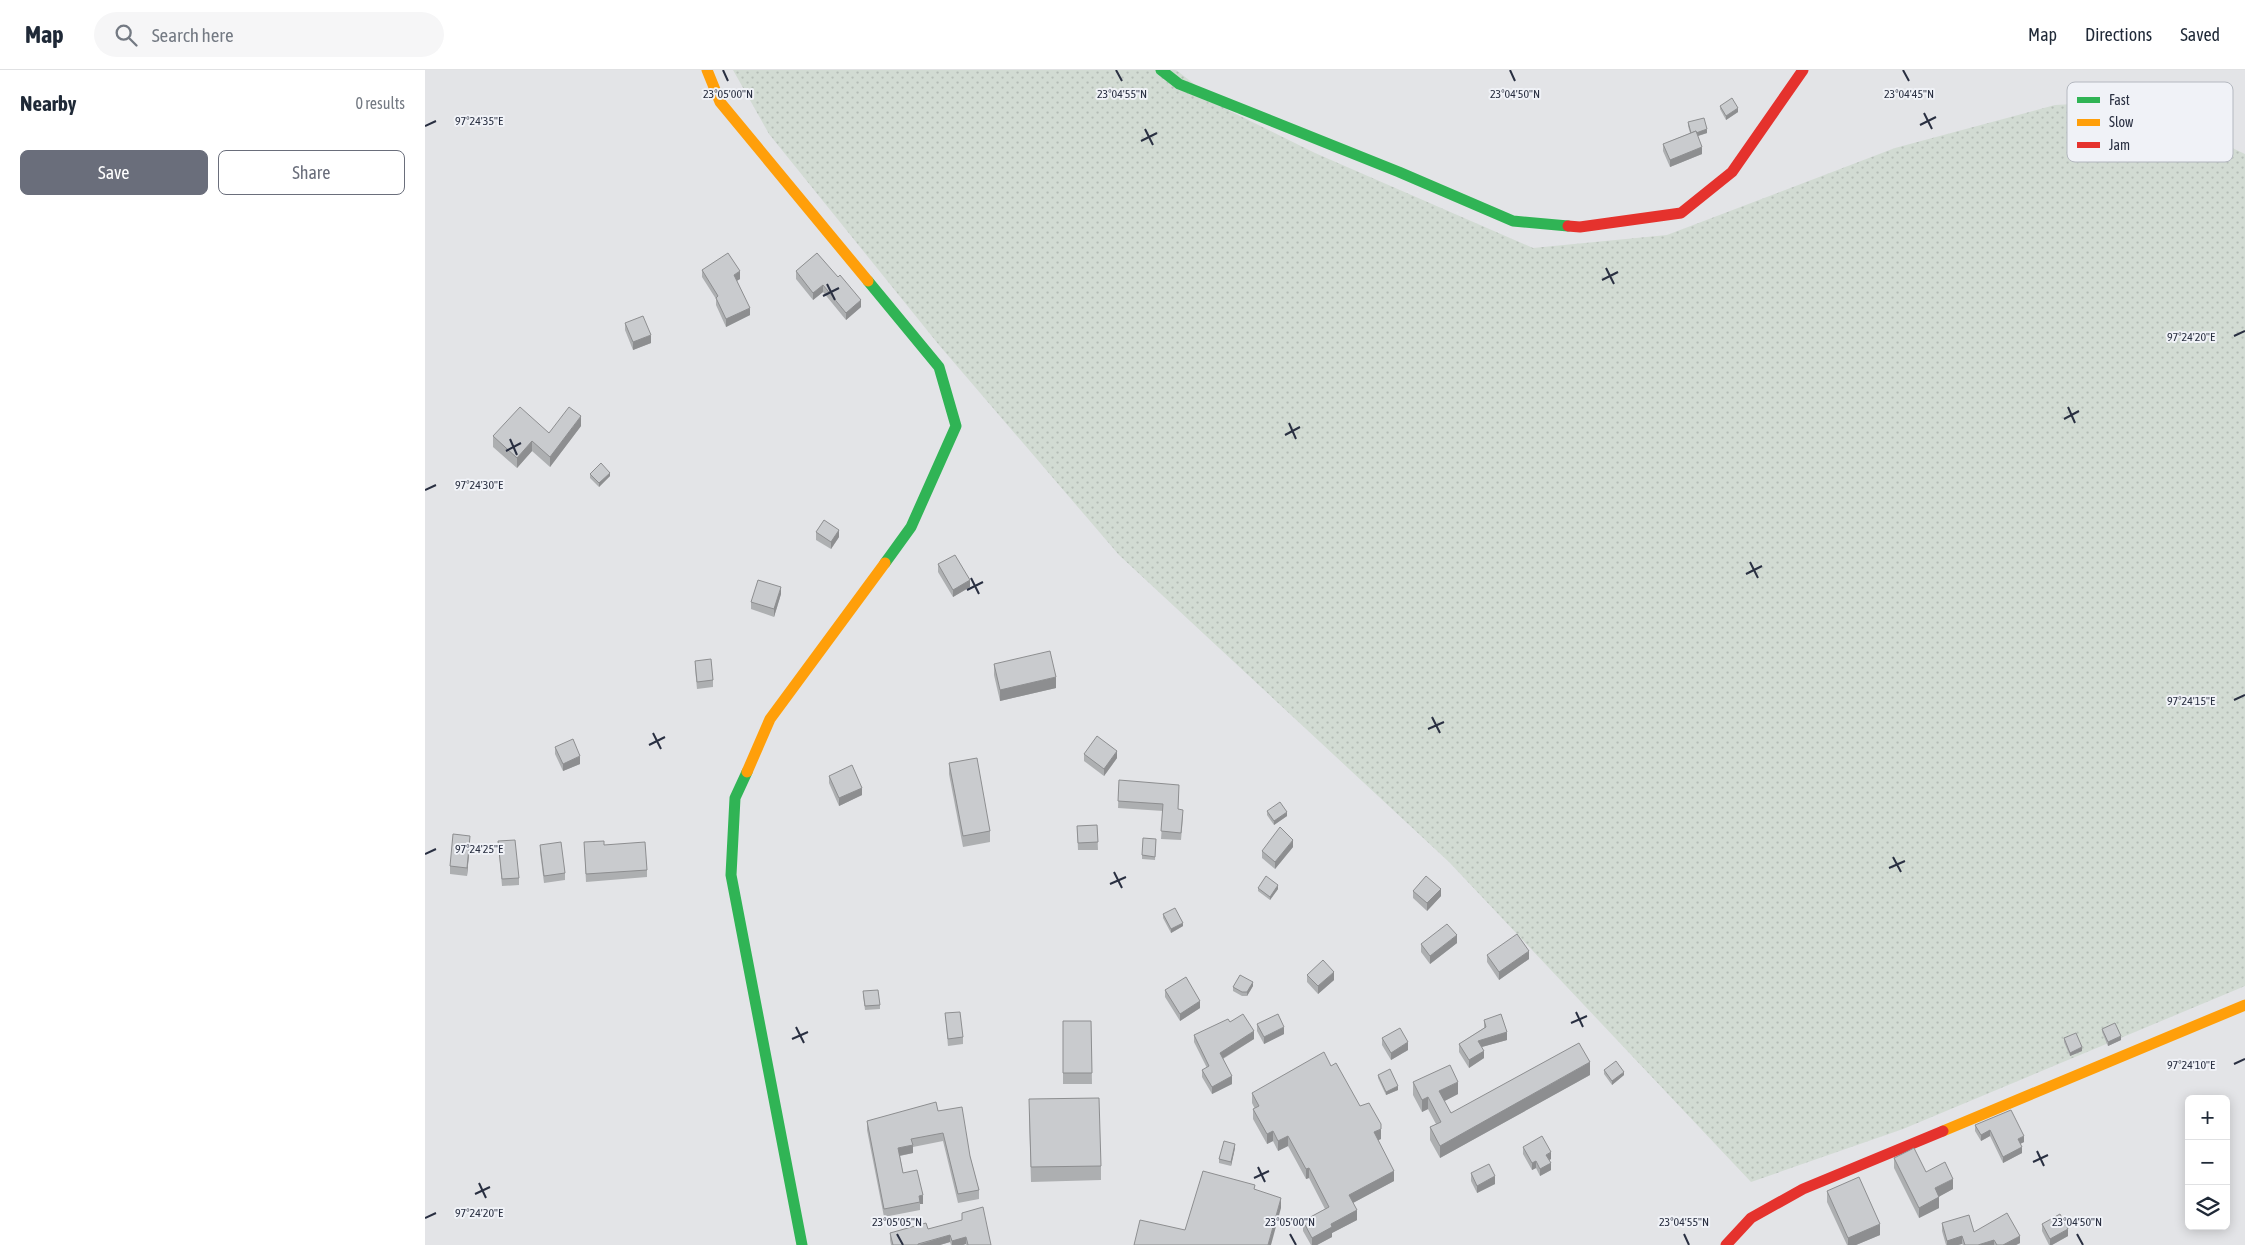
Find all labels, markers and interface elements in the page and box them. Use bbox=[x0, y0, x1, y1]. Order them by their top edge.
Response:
search box bbox=[94, 12, 444, 57]
text: Map bbox=[25, 21, 64, 48]
icon: search bbox=[112, 21, 140, 49]
text: Search here bbox=[152, 24, 234, 46]
text: Map bbox=[2028, 24, 2057, 45]
text: Directions bbox=[2085, 24, 2152, 45]
text: Saved bbox=[2180, 24, 2220, 45]
legend bbox=[2067, 82, 2233, 162]
text: 23°05'00"N bbox=[703, 87, 753, 101]
text: 23°04'55"N bbox=[1097, 87, 1147, 101]
text: 23°04'50"N bbox=[1490, 87, 1540, 101]
text: 23°04'45"N bbox=[1884, 87, 1934, 101]
text: Nearby bbox=[20, 91, 76, 115]
text: Fast bbox=[2109, 92, 2130, 108]
text: 0 results bbox=[355, 94, 405, 112]
text: 97°24'35"E bbox=[455, 114, 503, 128]
text: Slow bbox=[2109, 114, 2134, 130]
text: Jam bbox=[2109, 137, 2130, 153]
button: Save bbox=[20, 150, 208, 195]
button: Share bbox=[218, 150, 405, 195]
text: 97°24'20"E bbox=[2167, 330, 2215, 344]
text: 97°24'30"E bbox=[455, 478, 503, 492]
text: 97°24'15"E bbox=[2167, 694, 2215, 708]
text: 97°24'25"E bbox=[455, 842, 503, 856]
text: 97°24'10"E bbox=[2167, 1058, 2215, 1072]
map controls bbox=[2185, 1095, 2230, 1230]
button: + bbox=[2185, 1095, 2230, 1140]
button: − bbox=[2185, 1140, 2230, 1185]
button: layers bbox=[2185, 1185, 2230, 1230]
text: 97°24'20"E bbox=[455, 1206, 503, 1220]
text: 23°05'05"N bbox=[872, 1215, 922, 1229]
text: 23°05'00"N bbox=[1265, 1215, 1315, 1229]
text: 23°04'55"N bbox=[1659, 1215, 1709, 1229]
text: 23°04'50"N bbox=[2052, 1215, 2102, 1229]

